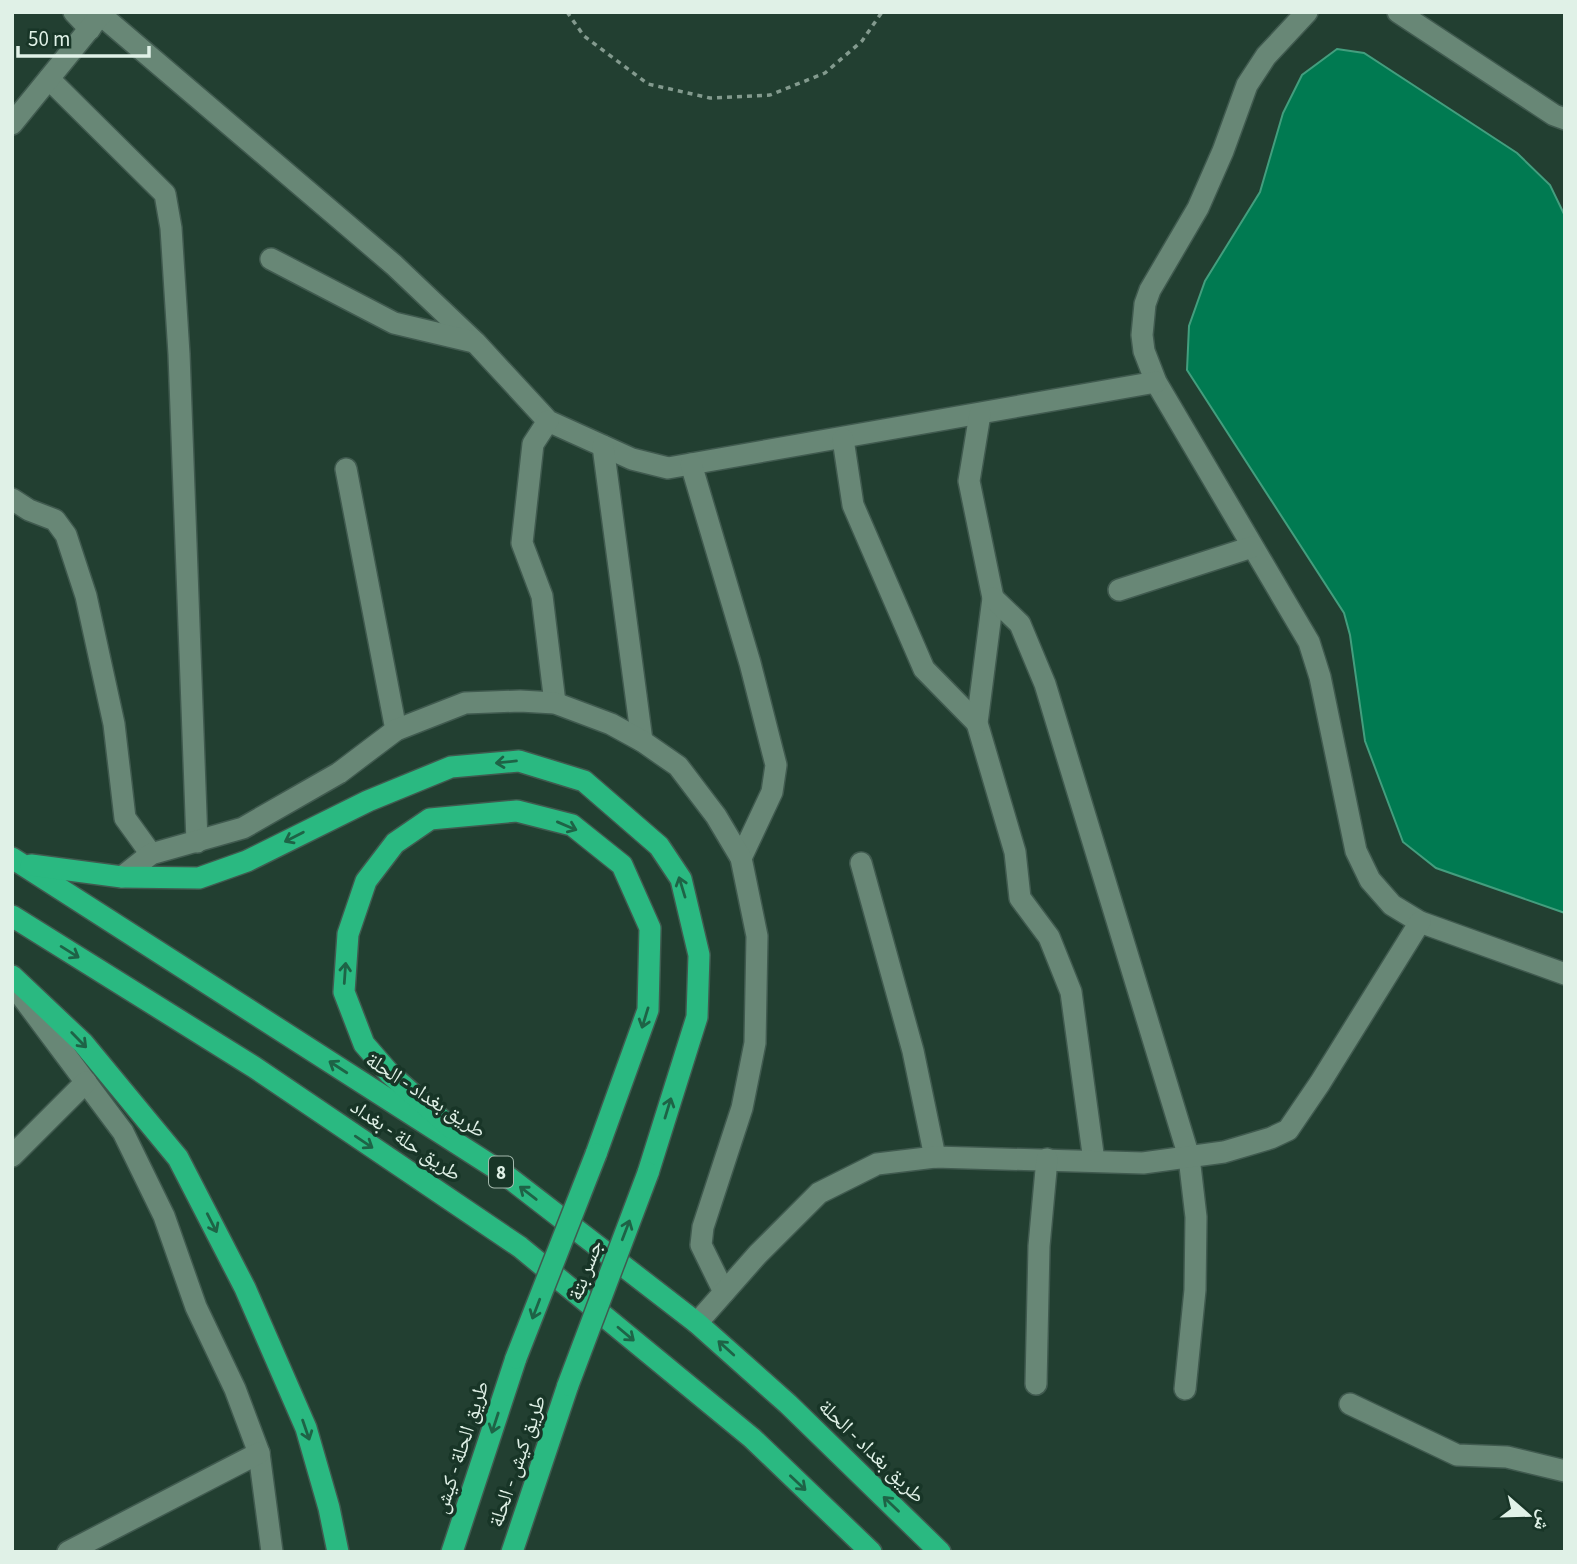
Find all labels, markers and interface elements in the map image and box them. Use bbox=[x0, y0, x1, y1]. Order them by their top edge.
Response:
scale bar bbox=[18, 14, 149, 58]
text: 50 m bbox=[28, 24, 70, 54]
one-way arrow bbox=[495, 756, 518, 769]
one-way arrow bbox=[556, 820, 577, 833]
one-way arrow bbox=[284, 831, 305, 845]
one-way arrow bbox=[675, 876, 687, 898]
one-way arrow bbox=[60, 944, 79, 959]
one-way arrow bbox=[339, 962, 352, 985]
one-way arrow bbox=[637, 1007, 650, 1029]
one-way arrow bbox=[71, 1031, 88, 1048]
street label: طريق بغداد - الحلة bbox=[360, 1045, 492, 1145]
one-way arrow bbox=[329, 1060, 348, 1074]
street label: طريق حلة - بغداد bbox=[344, 1092, 468, 1188]
one-way arrow bbox=[663, 1097, 676, 1119]
one-way arrow bbox=[354, 1134, 373, 1149]
road number: 8 bbox=[489, 1156, 513, 1188]
one-way arrow bbox=[519, 1185, 537, 1200]
one-way arrow bbox=[205, 1213, 219, 1233]
one-way arrow bbox=[621, 1219, 634, 1241]
street label: جسر بتة bbox=[560, 1235, 610, 1305]
one-way arrow bbox=[528, 1297, 541, 1319]
one-way arrow bbox=[617, 1326, 635, 1342]
one-way arrow bbox=[717, 1341, 735, 1357]
street label: طريق الحلة - كيش bbox=[425, 1377, 497, 1517]
street label: طريق كيش - الحلة bbox=[480, 1391, 554, 1531]
street label: طريق بغداد - الحلة bbox=[812, 1392, 932, 1510]
one-way arrow bbox=[488, 1412, 501, 1434]
one-way arrow bbox=[301, 1419, 313, 1441]
one-way arrow bbox=[790, 1474, 807, 1491]
north arrow bbox=[1493, 1480, 1563, 1550]
one-way arrow bbox=[883, 1496, 900, 1513]
text: ش bbox=[1526, 1506, 1559, 1534]

